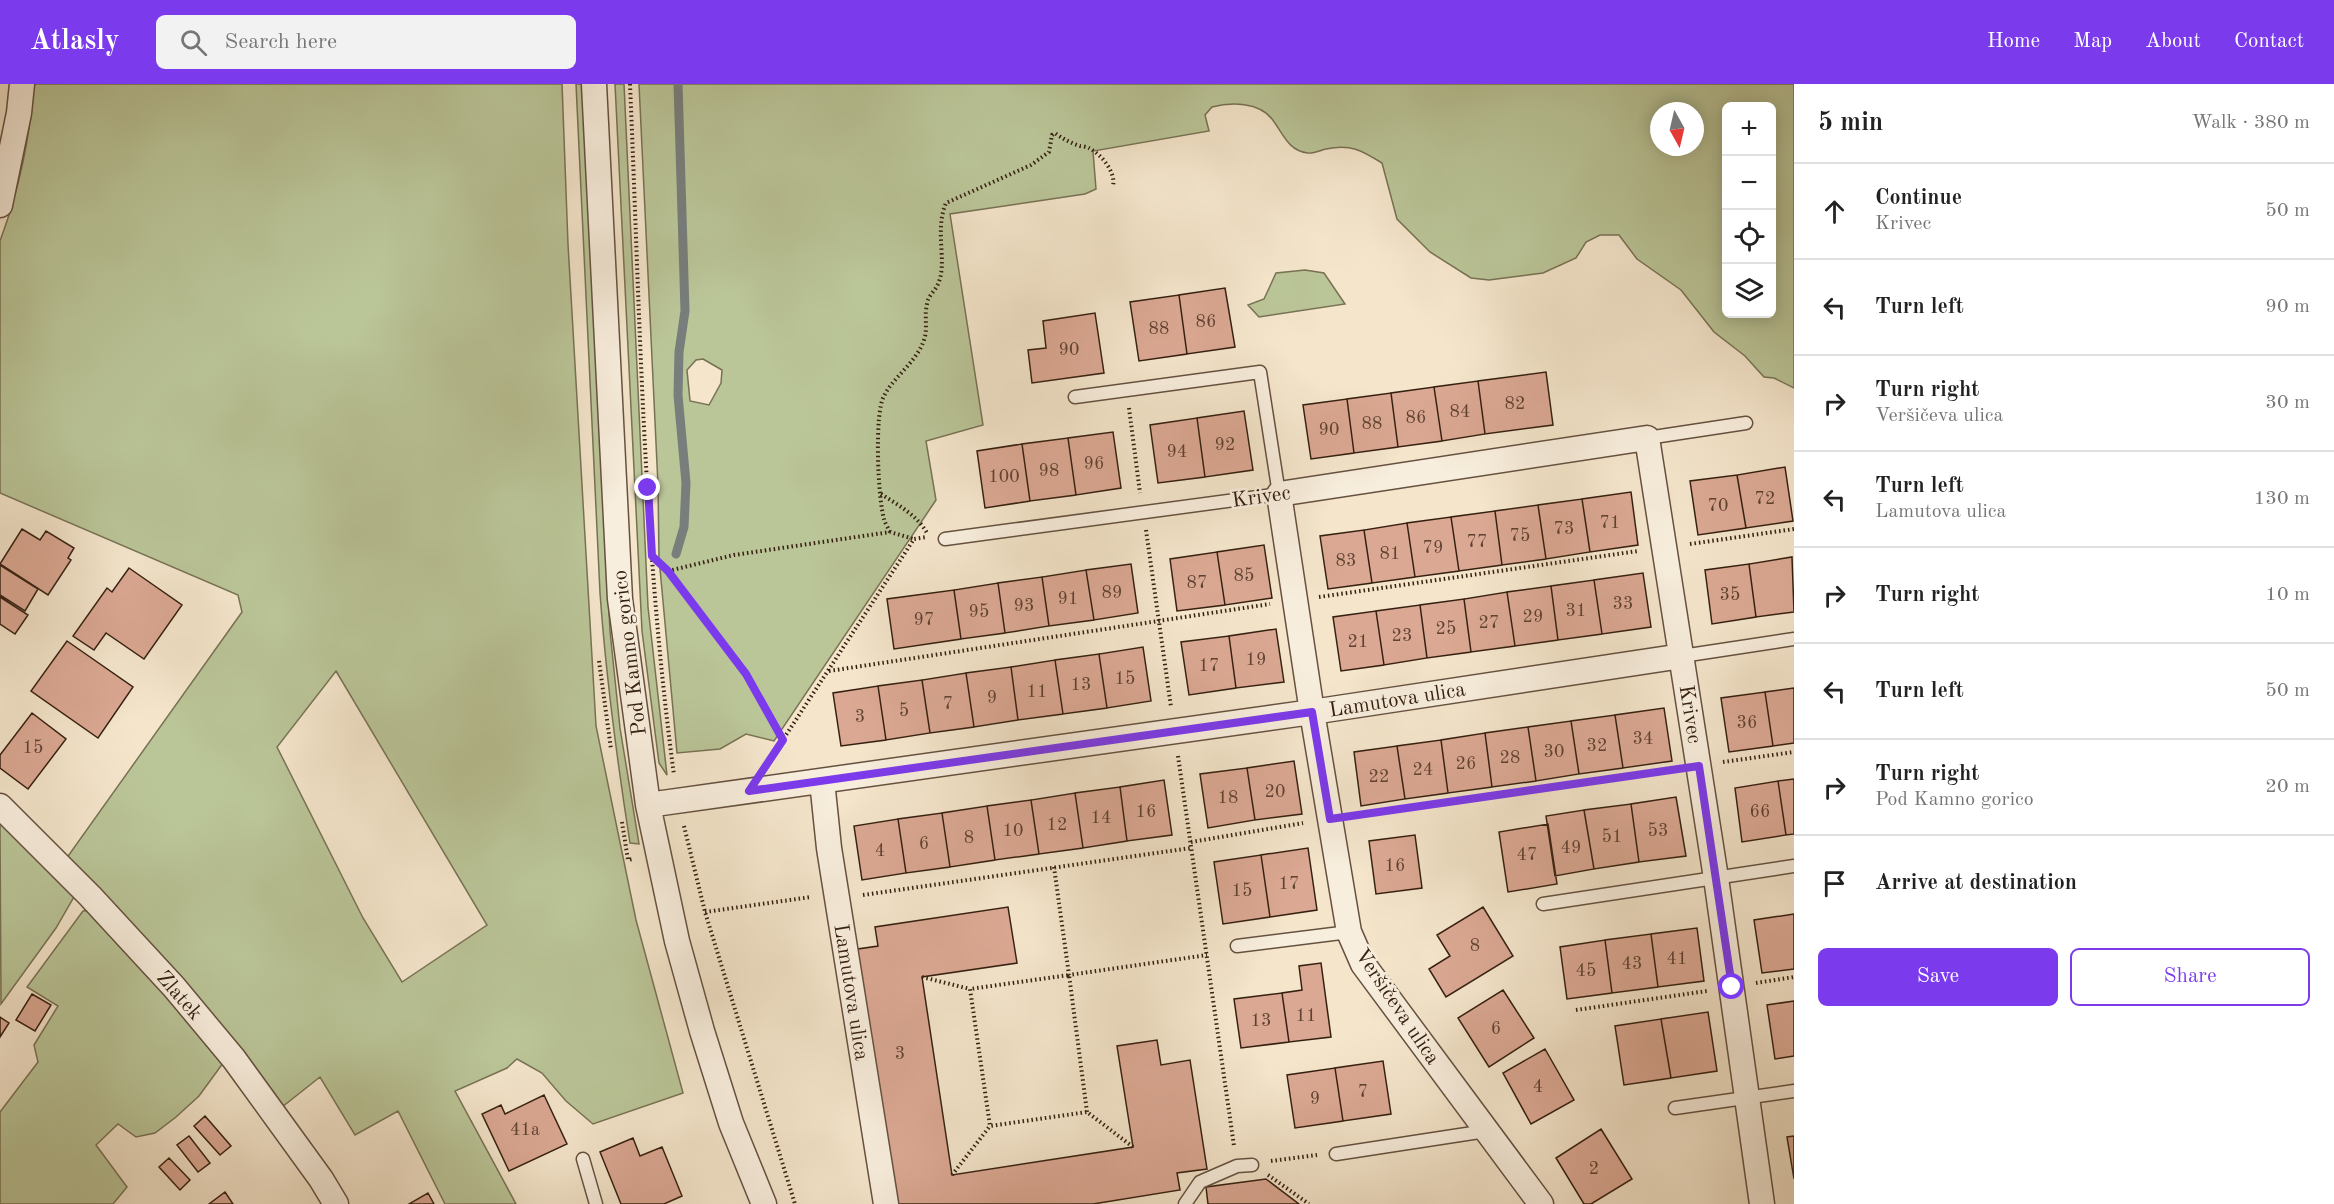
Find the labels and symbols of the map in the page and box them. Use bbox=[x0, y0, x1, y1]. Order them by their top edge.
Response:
north arrow bbox=[1650, 102, 1704, 156]
house number: 86 bbox=[1196, 313, 1216, 331]
house number: 88 bbox=[1149, 320, 1169, 338]
house number: 90 bbox=[1059, 341, 1079, 359]
house number: 82 bbox=[1505, 395, 1525, 413]
house number: 84 bbox=[1450, 403, 1470, 421]
house number: 86 bbox=[1406, 409, 1426, 427]
house number: 88 bbox=[1362, 415, 1382, 433]
house number: 90 bbox=[1319, 421, 1339, 439]
house number: 92 bbox=[1215, 436, 1235, 454]
house number: 94 bbox=[1167, 443, 1187, 461]
house number: 96 bbox=[1084, 455, 1104, 473]
house number: 98 bbox=[1039, 462, 1059, 480]
house number: 100 bbox=[988, 468, 1020, 486]
route end bbox=[634, 474, 660, 500]
street label: Krivec bbox=[1230, 483, 1292, 512]
house number: 72 bbox=[1755, 490, 1775, 508]
house number: 70 bbox=[1708, 497, 1728, 515]
house number: 71 bbox=[1600, 514, 1620, 532]
house number: 73 bbox=[1554, 520, 1574, 538]
house number: 75 bbox=[1510, 527, 1530, 545]
house number: 77 bbox=[1467, 533, 1487, 551]
house number: 79 bbox=[1423, 539, 1443, 557]
house number: 81 bbox=[1380, 545, 1400, 563]
house number: 83 bbox=[1336, 552, 1356, 570]
house number: 85 bbox=[1234, 567, 1254, 585]
street label: Pod Kamno gorico bbox=[610, 569, 651, 737]
house number: 87 bbox=[1187, 574, 1207, 592]
house number: 89 bbox=[1102, 584, 1122, 602]
house number: 35 bbox=[1720, 586, 1740, 604]
house number: 91 bbox=[1058, 590, 1078, 608]
house number: 33 bbox=[1613, 595, 1633, 613]
house number: 93 bbox=[1014, 597, 1034, 615]
house number: 31 bbox=[1566, 602, 1586, 620]
house number: 95 bbox=[969, 603, 989, 621]
house number: 29 bbox=[1523, 608, 1543, 626]
house number: 97 bbox=[914, 611, 934, 629]
house number: 27 bbox=[1479, 614, 1499, 632]
house number: 25 bbox=[1436, 620, 1456, 638]
house number: 23 bbox=[1392, 627, 1412, 645]
house number: 21 bbox=[1348, 633, 1368, 651]
house number: 19 bbox=[1246, 651, 1266, 669]
house number: 17 bbox=[1199, 657, 1219, 675]
house number: 15 bbox=[1115, 670, 1135, 688]
house number: 13 bbox=[1071, 676, 1091, 694]
street label: Lamutova ulica bbox=[1327, 679, 1467, 722]
house number: 11 bbox=[1027, 683, 1047, 701]
street label: Krivec bbox=[1675, 683, 1705, 745]
house number: 9 bbox=[987, 689, 997, 707]
house number: 7 bbox=[943, 695, 953, 713]
house number: 5 bbox=[899, 702, 909, 720]
house number: 3 bbox=[855, 708, 865, 726]
house number: 36 bbox=[1737, 714, 1757, 732]
house number: 34 bbox=[1633, 730, 1653, 748]
house number: 32 bbox=[1587, 737, 1607, 755]
house number: 15 bbox=[23, 739, 43, 757]
house number: 30 bbox=[1544, 743, 1564, 761]
house number: 28 bbox=[1500, 749, 1520, 767]
house number: 26 bbox=[1456, 755, 1476, 773]
house number: 24 bbox=[1413, 761, 1433, 779]
house number: 22 bbox=[1369, 768, 1389, 786]
house number: 20 bbox=[1265, 783, 1285, 801]
house number: 18 bbox=[1218, 789, 1238, 807]
house number: 16 bbox=[1136, 803, 1156, 821]
house number: 66 bbox=[1750, 803, 1770, 821]
house number: 14 bbox=[1091, 809, 1111, 827]
house number: 12 bbox=[1047, 816, 1067, 834]
house number: 10 bbox=[1003, 822, 1023, 840]
house number: 53 bbox=[1648, 822, 1668, 840]
house number: 51 bbox=[1602, 828, 1622, 846]
house number: 8 bbox=[964, 829, 974, 847]
house number: 6 bbox=[919, 835, 929, 853]
house number: 49 bbox=[1561, 839, 1581, 857]
house number: 4 bbox=[875, 842, 885, 860]
house number: 47 bbox=[1517, 846, 1537, 864]
house number: 16 bbox=[1385, 857, 1405, 875]
house number: 17 bbox=[1279, 875, 1299, 893]
house number: 15 bbox=[1232, 882, 1252, 900]
street label: Lamutova ulica bbox=[829, 922, 872, 1062]
house number: 8 bbox=[1470, 937, 1480, 955]
street label: Veršičeva ulica bbox=[1350, 945, 1443, 1069]
house number: 41 bbox=[1667, 950, 1687, 968]
house number: 43 bbox=[1622, 955, 1642, 973]
house number: 45 bbox=[1576, 962, 1596, 980]
street label: Zlatek bbox=[152, 967, 206, 1025]
route start bbox=[1718, 973, 1744, 999]
house number: 11 bbox=[1296, 1007, 1316, 1025]
house number: 13 bbox=[1251, 1012, 1271, 1030]
house number: 6 bbox=[1491, 1020, 1501, 1038]
house number: 3 bbox=[895, 1045, 905, 1063]
house number: 4 bbox=[1533, 1078, 1543, 1096]
house number: 7 bbox=[1358, 1083, 1368, 1101]
house number: 9 bbox=[1310, 1090, 1320, 1108]
house number: 41a bbox=[510, 1121, 540, 1139]
house number: 2 bbox=[1589, 1160, 1599, 1178]

